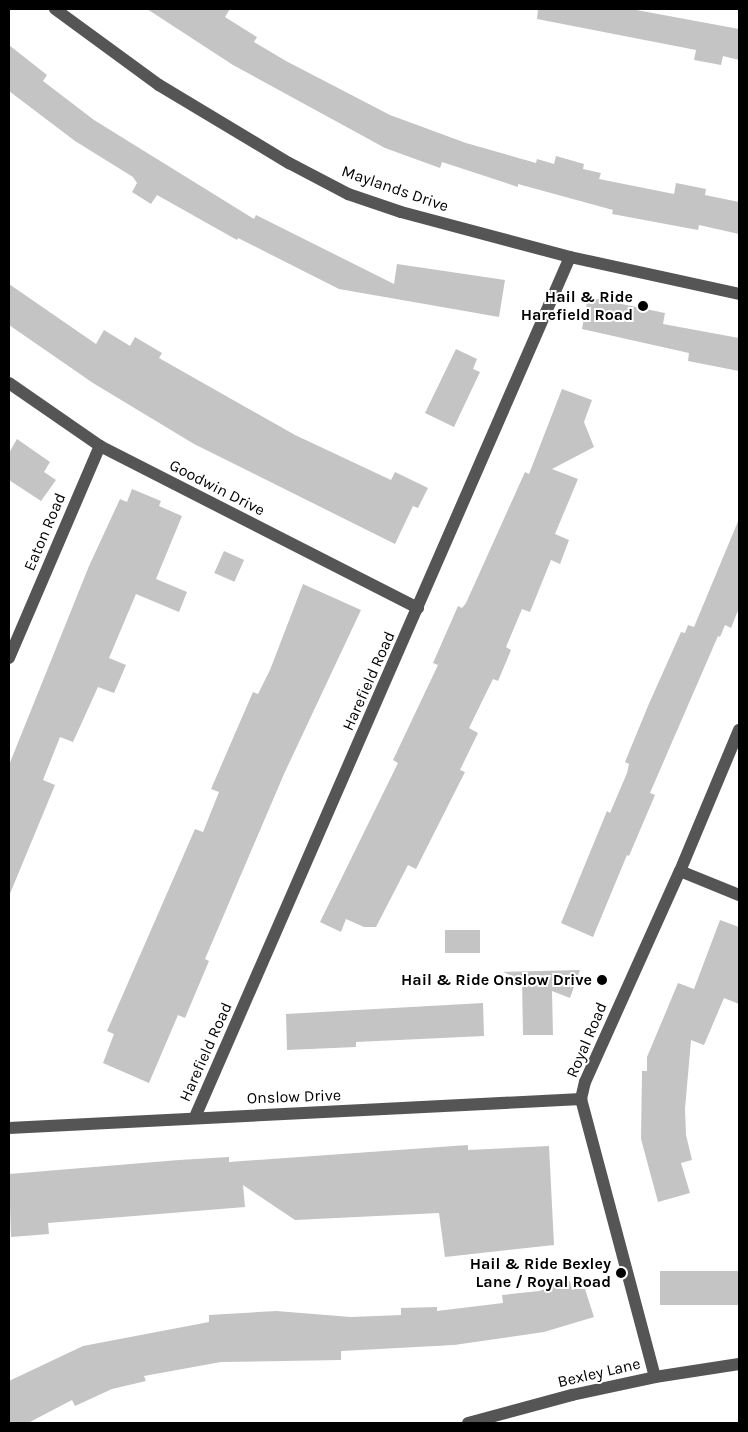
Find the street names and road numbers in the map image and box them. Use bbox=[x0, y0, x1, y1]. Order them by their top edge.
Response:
street label: Maylands Drive bbox=[339, 162, 451, 216]
street label: Goodwin Drive bbox=[166, 456, 268, 520]
street label: Eaton Road bbox=[20, 490, 70, 574]
street label: Harefield Road bbox=[339, 628, 399, 734]
street label: Harefield Road bbox=[176, 999, 236, 1105]
street label: Royal Road bbox=[563, 999, 611, 1081]
street label: Onslow Drive bbox=[247, 1086, 341, 1108]
street label: Bexley Lane bbox=[556, 1354, 642, 1392]

